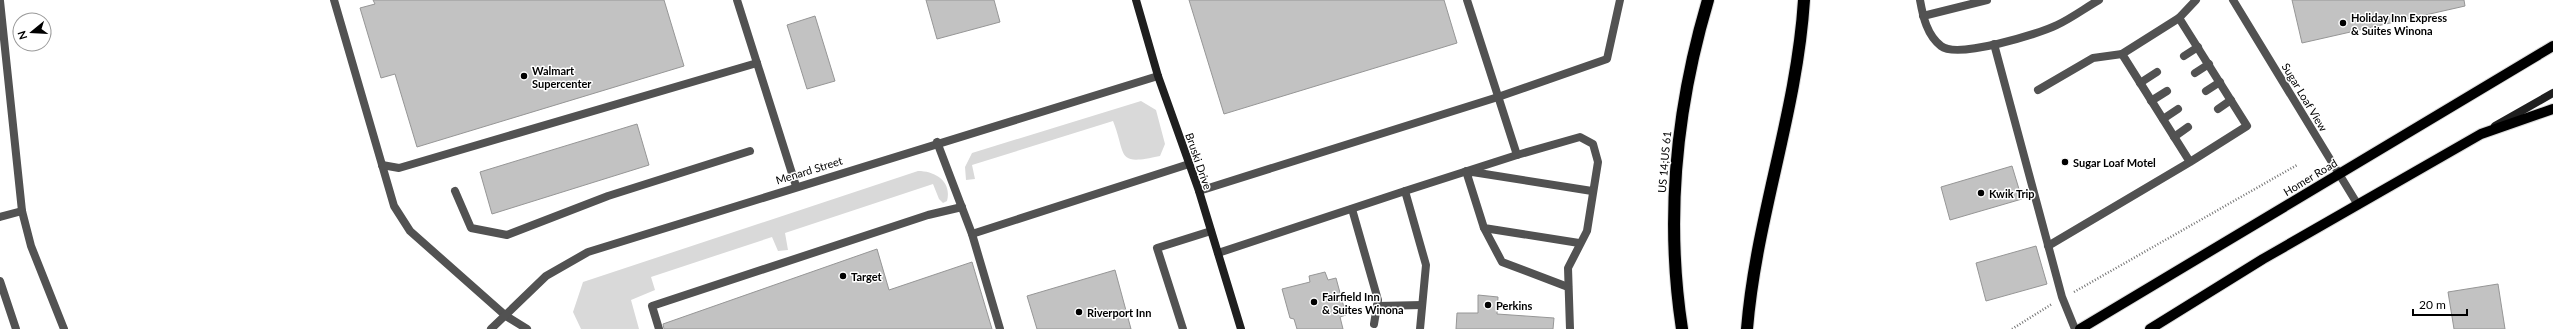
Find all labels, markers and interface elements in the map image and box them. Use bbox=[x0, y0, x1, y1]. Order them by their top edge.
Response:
place label: Holiday Inn Express & Suites Winona bbox=[2351, 11, 2447, 37]
north arrow bbox=[12, 12, 52, 52]
marker: Holiday Inn Express & Suites Winona bbox=[2338, 18, 2348, 28]
text: N bbox=[15, 29, 30, 41]
street label: Sugar Loaf View bbox=[2280, 61, 2331, 134]
place label: Walmart Supercenter bbox=[532, 64, 592, 90]
marker: Walmart Supercenter bbox=[519, 71, 529, 81]
street label: US 14;US 61 bbox=[1655, 130, 1673, 194]
street label: Bruski Drive bbox=[1183, 131, 1215, 191]
street label: Menard Street bbox=[774, 154, 844, 186]
place label: Sugar Loaf Motel bbox=[2073, 156, 2156, 169]
street label: Homer Road bbox=[2281, 156, 2339, 198]
marker: Sugar Loaf Motel bbox=[2060, 157, 2070, 167]
place label: Kwik Trip bbox=[1989, 187, 2035, 200]
marker: Kwik Trip bbox=[1976, 188, 1986, 198]
place label: Target bbox=[851, 270, 883, 283]
marker: Target bbox=[838, 271, 848, 281]
place label: Fairfield Inn & Suites Winona bbox=[1322, 290, 1404, 316]
scale bar bbox=[2413, 291, 2467, 317]
marker: Fairfield Inn & Suites Winona bbox=[1309, 297, 1319, 307]
text: 20 m bbox=[2419, 297, 2446, 312]
place label: Perkins bbox=[1496, 299, 1532, 312]
marker: Perkins bbox=[1483, 300, 1493, 310]
place label: Riverport Inn bbox=[1087, 306, 1151, 319]
marker: Riverport Inn bbox=[1074, 307, 1084, 317]

